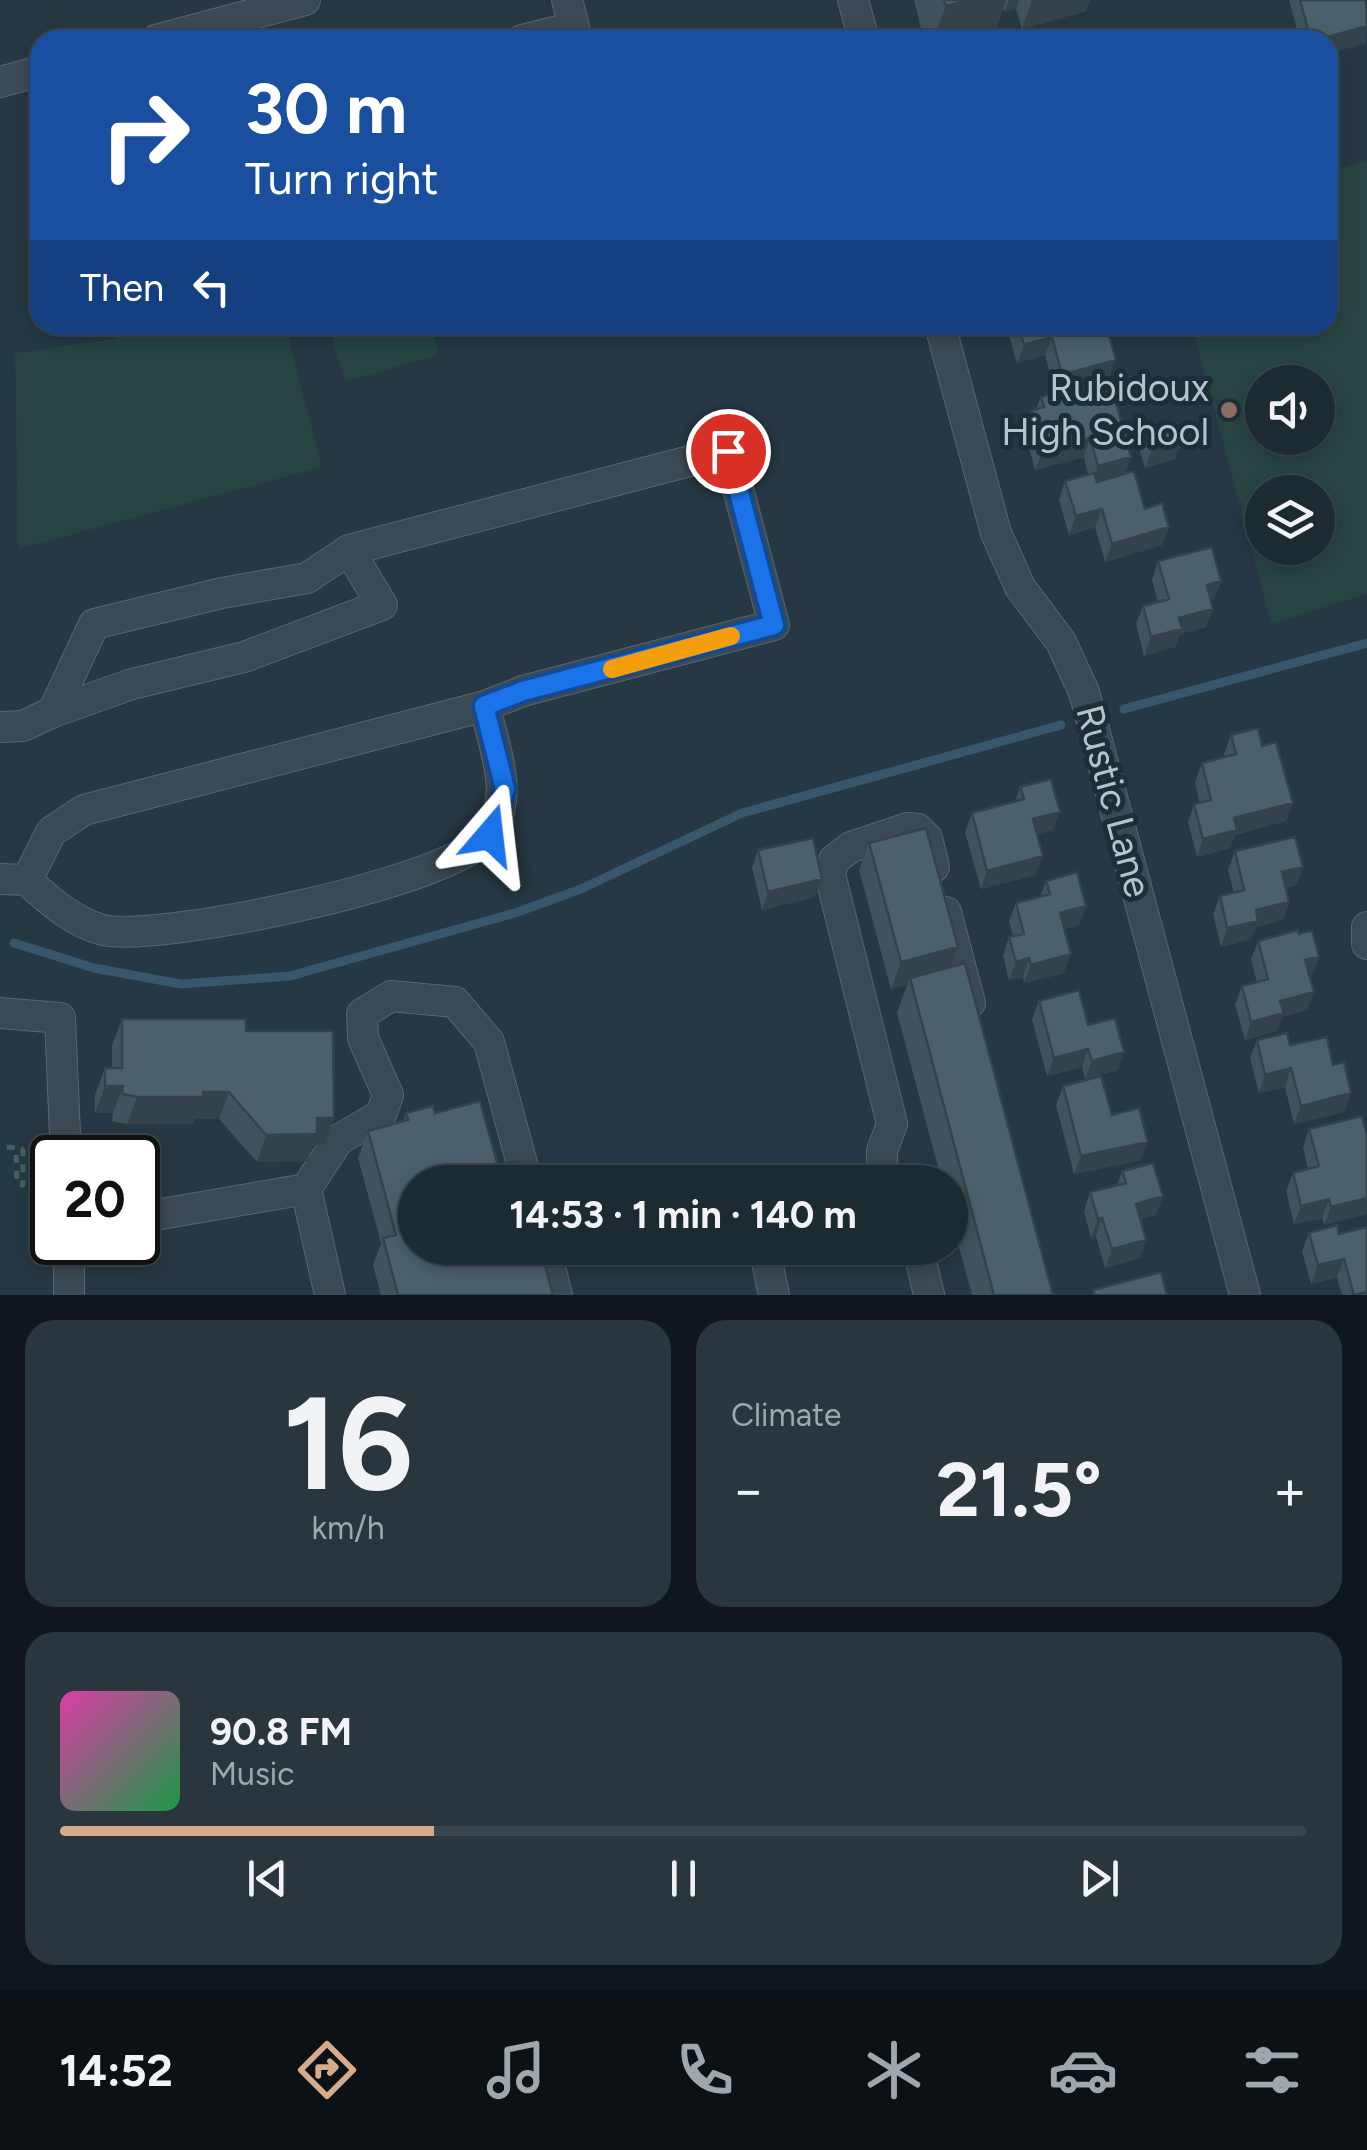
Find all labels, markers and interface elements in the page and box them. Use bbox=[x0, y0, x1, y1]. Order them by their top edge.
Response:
text: 30 m bbox=[245, 66, 407, 151]
icon: right bbox=[80, 70, 210, 200]
text: Turn right bbox=[245, 151, 438, 205]
icon: left bbox=[184, 260, 239, 315]
text: Then bbox=[80, 265, 164, 311]
place label: Rubidoux High School bbox=[1001, 365, 1209, 455]
map controls bbox=[1245, 365, 1335, 565]
button: sound bbox=[1245, 365, 1335, 455]
marker: Rubidoux High School bbox=[1218, 399, 1240, 421]
pin bbox=[686, 409, 771, 494]
icon: arrive bbox=[701, 424, 756, 479]
button: layers bbox=[1245, 475, 1335, 565]
street label: Rustic Lane bbox=[1066, 700, 1162, 902]
position arrow bbox=[438, 783, 542, 887]
speed limit sign: 20 bbox=[30, 1135, 160, 1265]
text: 14:53 · 1 min · 140 m bbox=[509, 1192, 857, 1238]
text: 16 bbox=[283, 1366, 413, 1522]
text: Climate bbox=[731, 1396, 842, 1434]
text: 21.5° bbox=[936, 1445, 1102, 1535]
text: − bbox=[731, 1457, 765, 1523]
text: + bbox=[1273, 1457, 1307, 1523]
text: km/h bbox=[311, 1509, 385, 1547]
text: 90.8 FM bbox=[210, 1709, 352, 1755]
text: Music bbox=[210, 1755, 295, 1793]
icon: previous bbox=[240, 1851, 295, 1906]
icon: pause bbox=[656, 1851, 711, 1906]
icon: next bbox=[1072, 1851, 1127, 1906]
icon: directions bbox=[292, 2035, 362, 2105]
icon: music bbox=[481, 2035, 551, 2105]
icon: phone bbox=[670, 2035, 740, 2105]
icon: climate bbox=[859, 2035, 929, 2105]
icon: car bbox=[1048, 2035, 1118, 2105]
icon: filters bbox=[1237, 2035, 1307, 2105]
text: 14:52 bbox=[60, 2043, 173, 2097]

